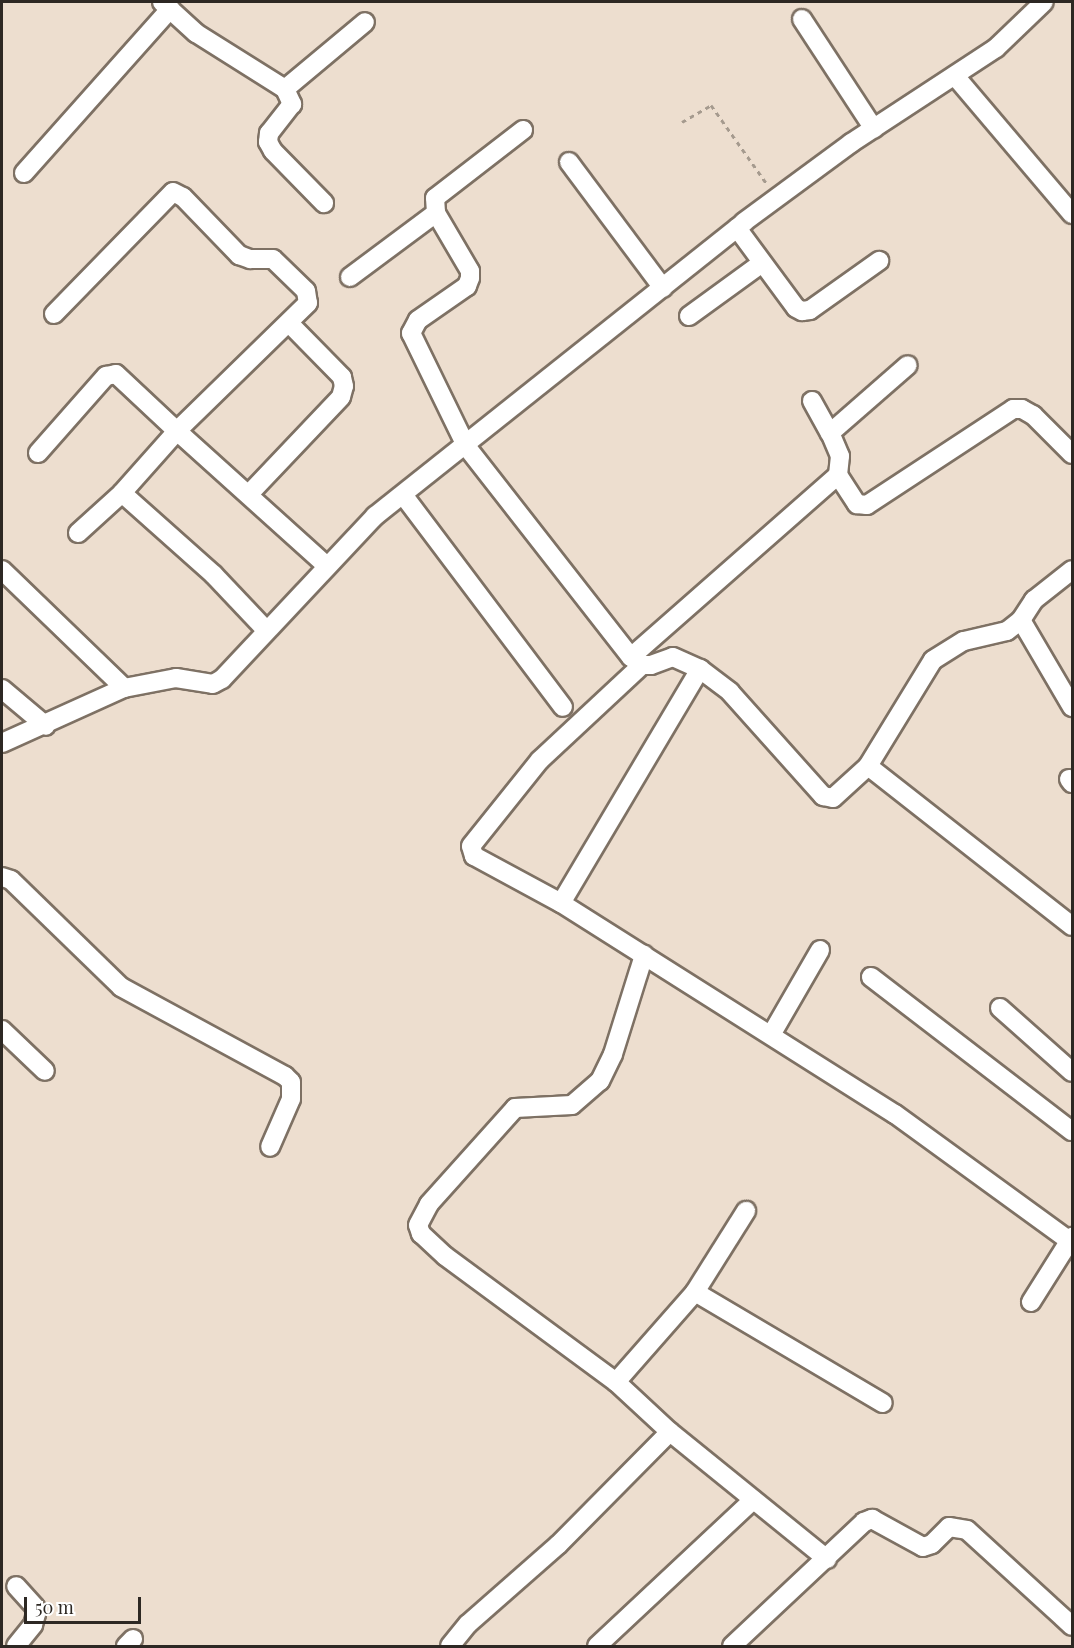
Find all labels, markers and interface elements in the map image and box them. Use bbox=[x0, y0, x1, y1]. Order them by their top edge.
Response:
scale bar bbox=[27, 1585, 144, 1623]
text: 50 m bbox=[35, 1595, 74, 1619]

